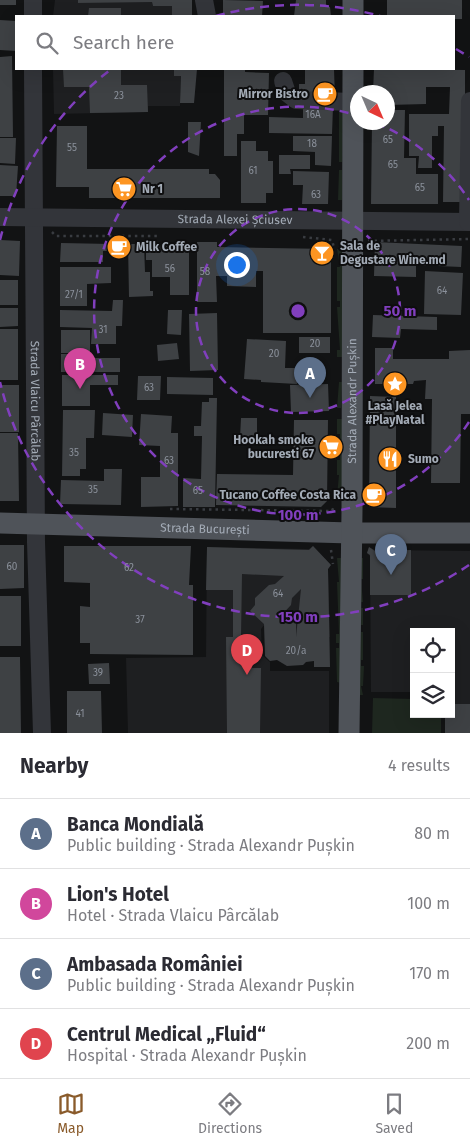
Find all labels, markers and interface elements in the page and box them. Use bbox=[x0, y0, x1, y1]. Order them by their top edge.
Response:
search box bbox=[15, 15, 455, 70]
icon: search bbox=[33, 29, 61, 57]
text: Search here bbox=[73, 31, 174, 54]
cafe icon: Mirror Bistro bbox=[312, 81, 338, 107]
north arrow bbox=[350, 85, 395, 130]
place label: Mirror Bistro bbox=[239, 87, 308, 101]
house number: 23 bbox=[114, 90, 124, 102]
house number: 16A bbox=[305, 109, 321, 121]
house number: 65 bbox=[383, 134, 393, 146]
house number: 18 bbox=[307, 138, 317, 150]
house number: 55 bbox=[67, 142, 77, 154]
house number: 65 bbox=[388, 159, 398, 171]
house number: 61 bbox=[248, 165, 258, 177]
supermarket icon: Nr 1 bbox=[111, 176, 137, 202]
place label: Nr 1 bbox=[142, 182, 163, 196]
house number: 65 bbox=[415, 182, 425, 194]
house number: 63 bbox=[311, 189, 321, 201]
street label: Strada Alexei Șciusev bbox=[177, 212, 293, 228]
cafe icon: Milk Coffee bbox=[106, 234, 132, 260]
place label: Sala de Degustare Wine.md bbox=[340, 239, 446, 267]
place label: Milk Coffee bbox=[136, 240, 198, 254]
bar icon: Sala de Degustare Wine.md bbox=[309, 240, 335, 266]
your location bbox=[224, 252, 250, 278]
house number: 56 bbox=[165, 263, 175, 275]
house number: 58 bbox=[200, 266, 211, 278]
house number: 64 bbox=[437, 285, 448, 297]
house number: 27/1 bbox=[65, 289, 83, 301]
centre of rings bbox=[289, 302, 307, 320]
text: 50 m bbox=[383, 302, 417, 320]
house number: 31 bbox=[98, 324, 108, 336]
house number: 20 bbox=[310, 338, 321, 350]
street label: Strada Alexandr Pușkin bbox=[345, 338, 360, 464]
street label: Strada Vlaicu Pârcălab bbox=[28, 341, 42, 461]
pin: B bbox=[64, 348, 96, 389]
house number: 20 bbox=[269, 348, 280, 360]
pin: A bbox=[294, 357, 326, 398]
place icon: Lasă Jelea #PlayNatal bbox=[382, 371, 408, 397]
house number: 63 bbox=[144, 382, 154, 394]
place label: Lasă Jelea #PlayNatal bbox=[366, 399, 425, 427]
place label: Hookah smoke bucuresti 67 bbox=[233, 433, 314, 461]
supermarket icon: Hookah smoke bucuresti 67 bbox=[318, 434, 344, 460]
restaurant icon: Sumo bbox=[377, 446, 403, 472]
house number: 35 bbox=[69, 447, 79, 459]
place label: Sumo bbox=[408, 452, 439, 466]
house number: 63 bbox=[164, 455, 174, 467]
cafe icon: Tucano Coffee Costa Rica bbox=[361, 482, 387, 508]
house number: 35 bbox=[88, 484, 98, 496]
house number: 65 bbox=[193, 485, 203, 497]
place label: Tucano Coffee Costa Rica bbox=[220, 488, 356, 502]
text: 100 m bbox=[278, 506, 318, 524]
street label: Strada București bbox=[160, 521, 250, 538]
pin: C bbox=[375, 534, 407, 575]
house number: 60 bbox=[7, 561, 18, 573]
house number: 62 bbox=[124, 562, 134, 574]
house number: 64 bbox=[273, 588, 284, 600]
text: 150 m bbox=[278, 608, 318, 626]
house number: 37 bbox=[135, 614, 145, 626]
map controls bbox=[410, 628, 455, 718]
button: locate bbox=[410, 628, 455, 673]
pin: D bbox=[231, 634, 263, 675]
house number: 20/a bbox=[286, 645, 306, 657]
house number: 39 bbox=[93, 667, 103, 679]
button: layers bbox=[410, 673, 455, 718]
house number: 41 bbox=[75, 708, 85, 720]
text: Nearby bbox=[20, 753, 88, 779]
text: 4 results bbox=[388, 756, 450, 775]
text: Banca Mondială bbox=[67, 813, 204, 836]
text: A bbox=[31, 824, 41, 843]
text: 80 m bbox=[414, 824, 450, 843]
text: Public building · Strada Alexandr Pușkin bbox=[67, 836, 355, 855]
text: Lion's Hotel bbox=[67, 883, 169, 906]
text: B bbox=[31, 894, 41, 913]
text: 100 m bbox=[407, 894, 450, 913]
text: Hotel · Strada Vlaicu Pârcălab bbox=[67, 906, 279, 925]
text: Ambasada României bbox=[67, 953, 243, 976]
text: C bbox=[31, 964, 41, 983]
text: 170 m bbox=[409, 964, 450, 983]
text: Public building · Strada Alexandr Pușkin bbox=[67, 976, 355, 995]
text: Centrul Medical „Fluid“ bbox=[67, 1023, 266, 1046]
text: D bbox=[31, 1034, 41, 1053]
text: 200 m bbox=[406, 1034, 450, 1053]
text: Hospital · Strada Alexandr Pușkin bbox=[67, 1046, 307, 1065]
tab: Map bbox=[57, 1090, 85, 1137]
tab: Directions bbox=[198, 1090, 262, 1137]
tab: Saved bbox=[375, 1090, 413, 1137]

